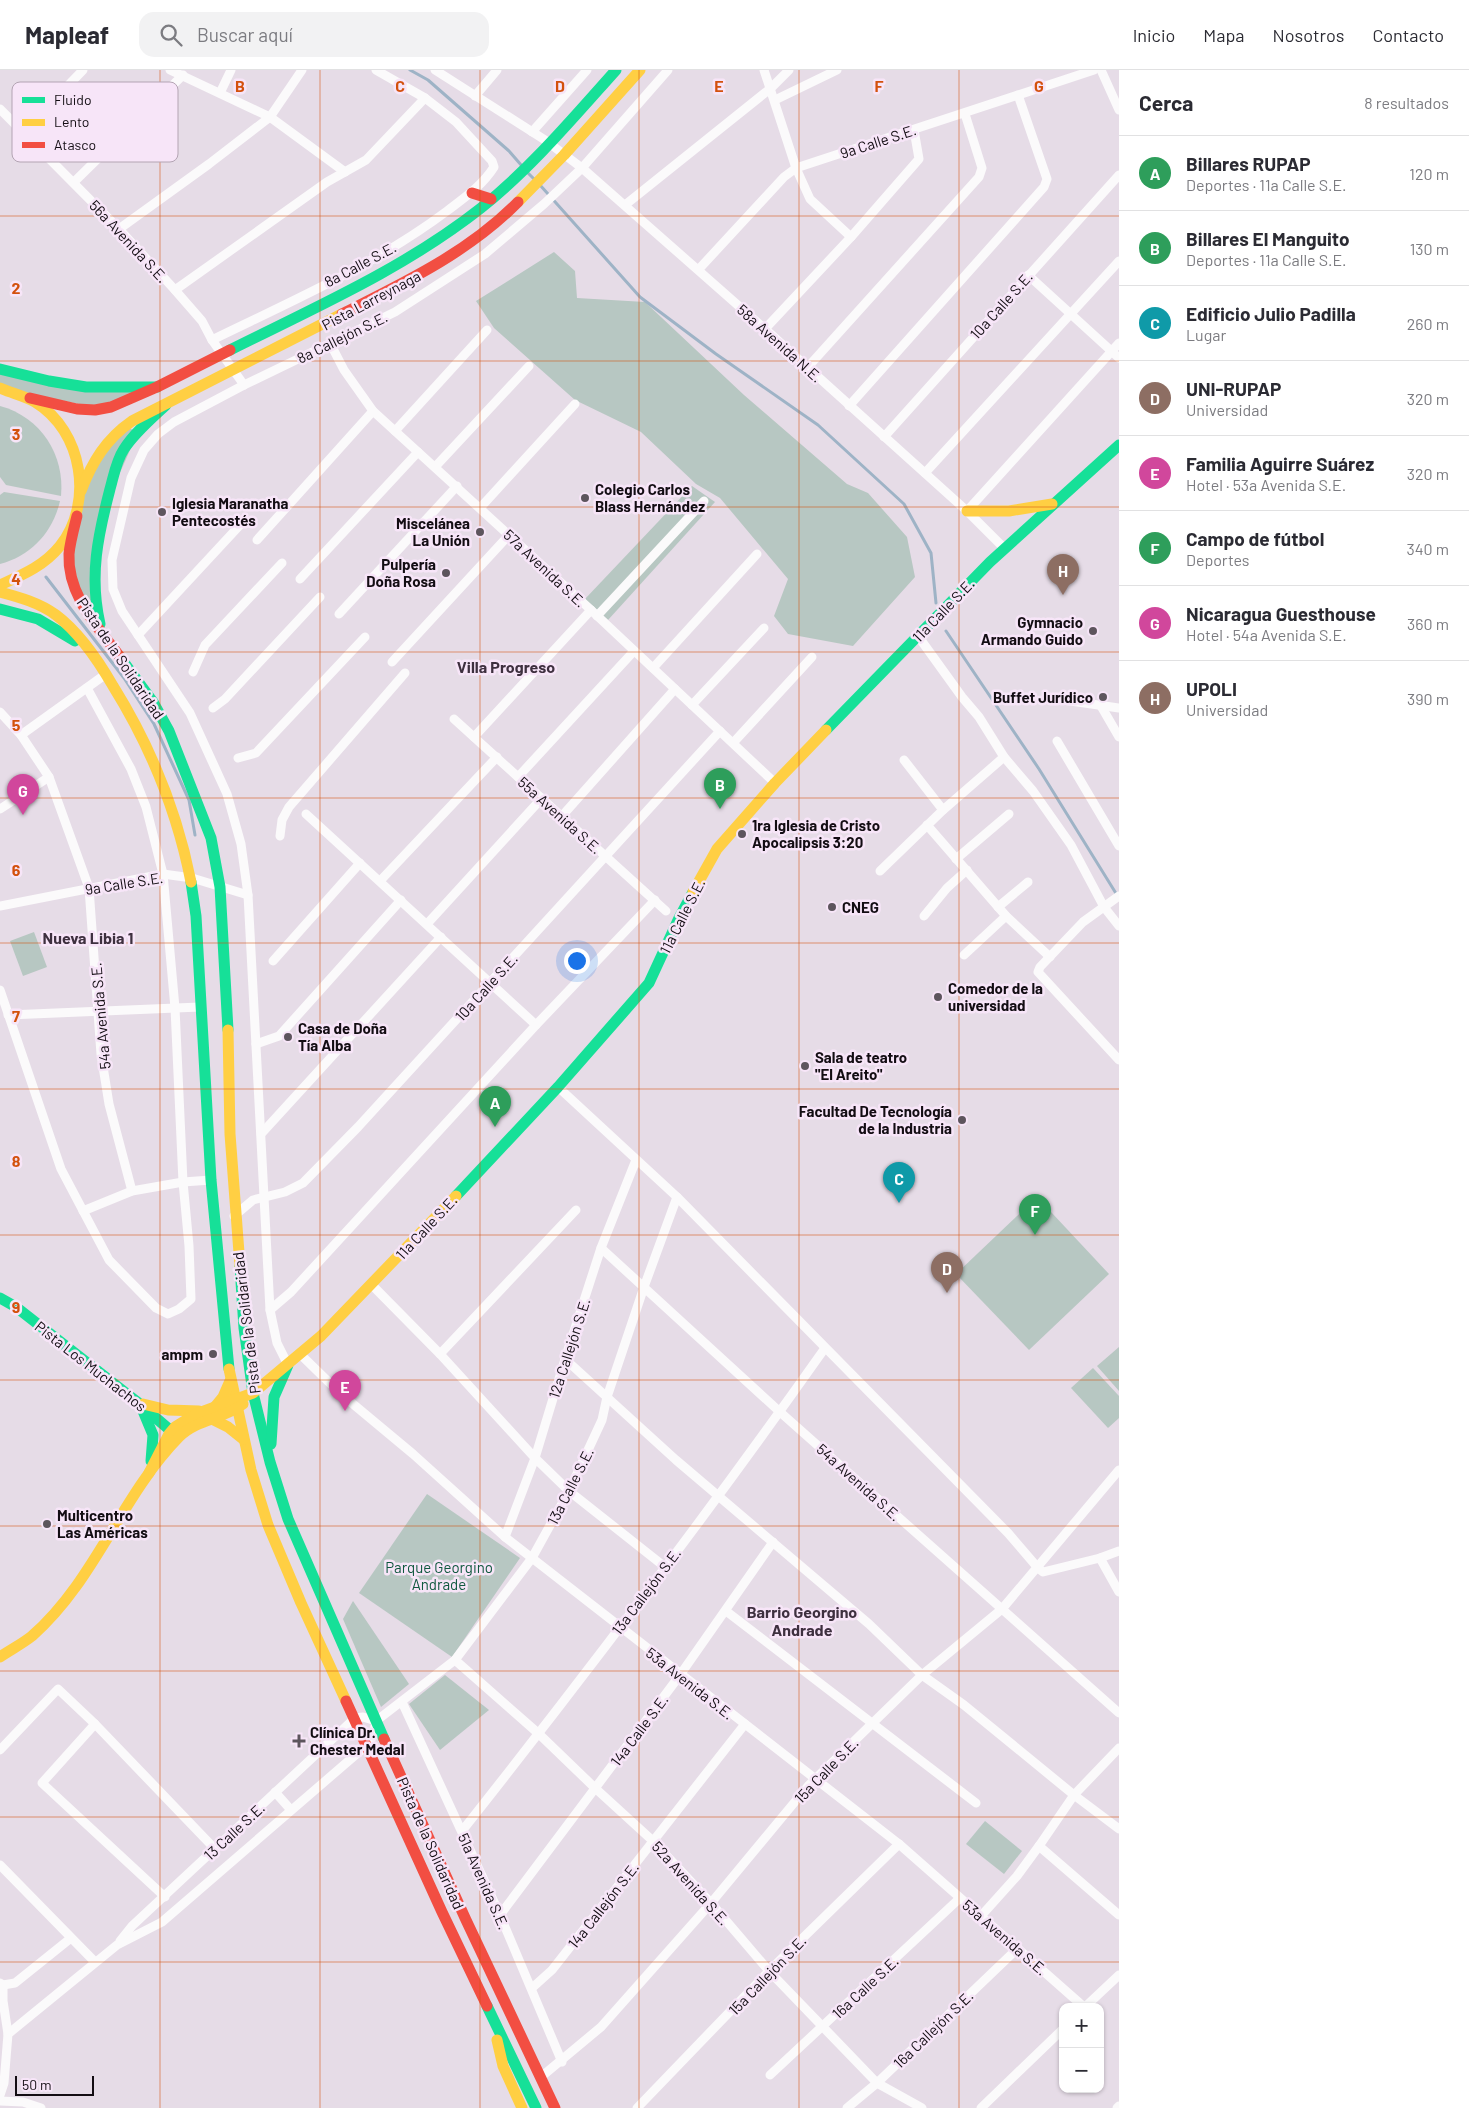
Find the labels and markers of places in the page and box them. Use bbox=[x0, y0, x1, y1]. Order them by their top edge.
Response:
place label: Colegio Carlos Blass Hernández bbox=[595, 480, 705, 515]
marker: Colegio Carlos Blass Hernández bbox=[579, 492, 591, 504]
place label: Iglesia Maranatha Pentecostés bbox=[172, 494, 288, 529]
marker: Iglesia Maranatha Pentecostés bbox=[156, 506, 168, 518]
place label: Miscelánea La Unión bbox=[396, 514, 470, 549]
marker: Miscelánea La Unión bbox=[474, 526, 486, 538]
pin: H bbox=[1047, 554, 1079, 595]
place label: Pulpería Doña Rosa bbox=[366, 555, 436, 590]
marker: Pulpería Doña Rosa bbox=[440, 567, 452, 579]
place label: Gymnacio Armando Guido bbox=[981, 613, 1083, 648]
marker: Gymnacio Armando Guido bbox=[1087, 625, 1099, 637]
place label: Buffet Jurídico bbox=[993, 688, 1093, 706]
marker: Buffet Jurídico bbox=[1097, 691, 1109, 703]
pin: B bbox=[704, 768, 736, 809]
pin: G bbox=[7, 774, 39, 815]
place label: 1ra Iglesia de Cristo Apocalipsis 3:20 bbox=[752, 816, 880, 851]
marker: 1ra Iglesia de Cristo Apocalipsis 3:20 bbox=[736, 828, 748, 840]
place label: CNEG bbox=[842, 898, 879, 916]
marker: CNEG bbox=[826, 901, 838, 913]
place label: Comedor de la universidad bbox=[948, 979, 1043, 1014]
marker: Comedor de la universidad bbox=[932, 991, 944, 1003]
place label: Casa de Doña Tía Alba bbox=[298, 1019, 387, 1054]
marker: Casa de Doña Tía Alba bbox=[282, 1031, 294, 1043]
place label: Sala de teatro "El Areito" bbox=[815, 1048, 907, 1083]
marker: Sala de teatro "El Areito" bbox=[799, 1060, 811, 1072]
pin: A bbox=[479, 1086, 511, 1127]
place label: Facultad De Tecnología de la Industria bbox=[799, 1102, 952, 1137]
marker: Facultad De Tecnología de la Industria bbox=[956, 1114, 968, 1126]
pin: C bbox=[883, 1162, 915, 1203]
pin: F bbox=[1019, 1194, 1051, 1235]
pin: D bbox=[931, 1252, 963, 1293]
place label: ampm bbox=[162, 1345, 203, 1363]
marker: ampm bbox=[207, 1348, 219, 1360]
pin: E bbox=[329, 1370, 361, 1411]
place label: Multicentro Las Américas bbox=[57, 1506, 148, 1541]
marker: Multicentro Las Américas bbox=[41, 1518, 53, 1530]
place label: Clínica Dr. Chester Medal bbox=[310, 1723, 404, 1758]
marker: Clínica Dr. Chester Medal bbox=[292, 1734, 306, 1748]

